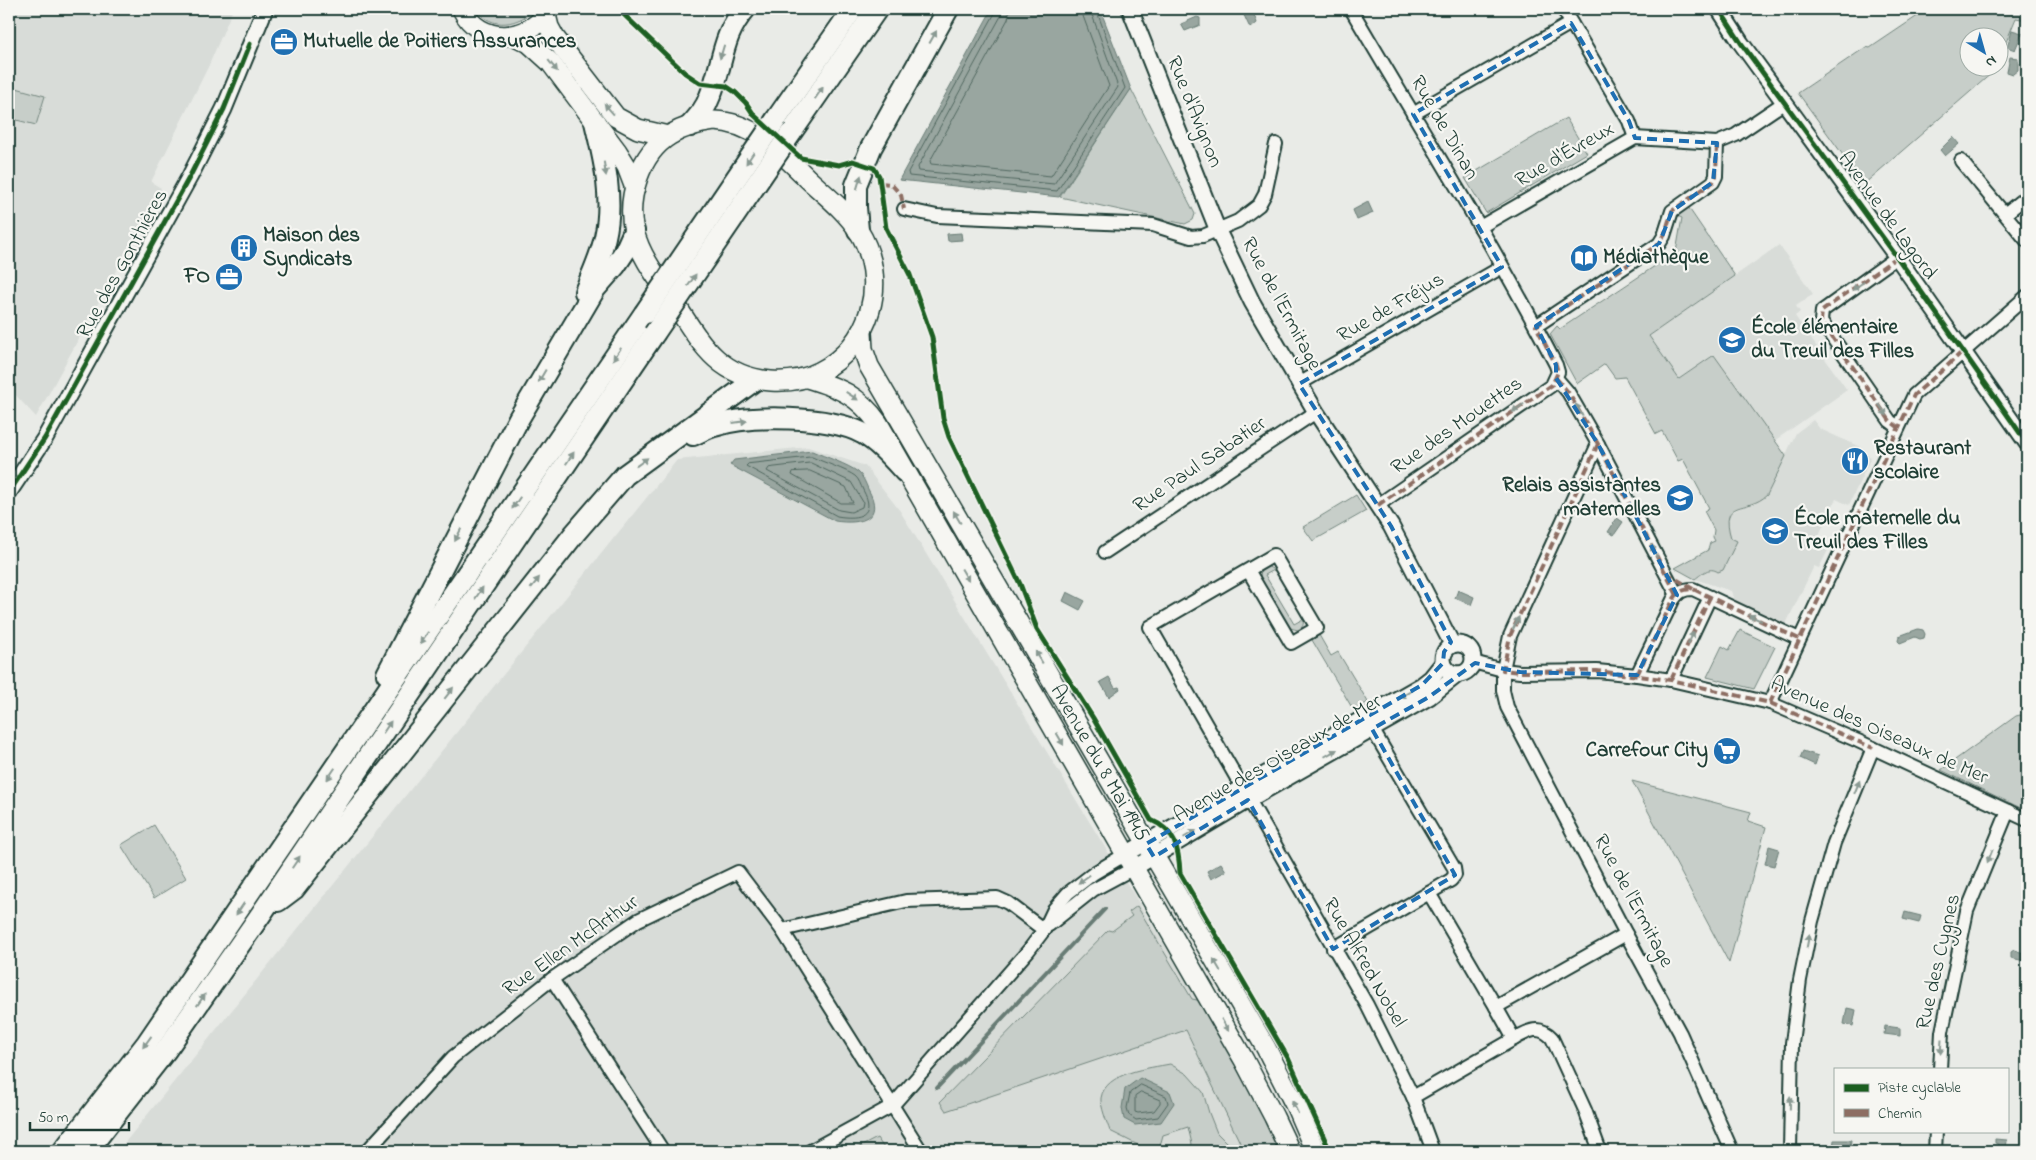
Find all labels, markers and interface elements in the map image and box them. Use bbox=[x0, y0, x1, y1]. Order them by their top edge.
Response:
office icon: Mutuelle de Poitiers Assurances bbox=[269, 27, 299, 57]
place label: Mutuelle de Poitiers Assurances bbox=[303, 27, 577, 57]
north arrow bbox=[1958, 28, 2008, 78]
one-way arrow bbox=[928, 31, 937, 44]
one-way arrow bbox=[718, 44, 726, 59]
text: N bbox=[1981, 50, 2001, 72]
street label: Rue d'Avignon bbox=[1156, 52, 1230, 173]
one-way arrow bbox=[547, 59, 558, 72]
street label: Rue de Dinan bbox=[1402, 70, 1486, 186]
one-way arrow bbox=[814, 86, 824, 100]
one-way arrow bbox=[603, 103, 615, 115]
street label: Rue d'Évreux bbox=[1510, 114, 1620, 196]
street label: Avenue de Lagord bbox=[1828, 146, 1944, 288]
one-way arrow bbox=[745, 152, 755, 165]
one-way arrow bbox=[602, 162, 610, 178]
one-way arrow bbox=[855, 174, 863, 189]
street label: Rue des Gonthières bbox=[69, 184, 177, 344]
place label: Maison des Syndicats bbox=[263, 221, 360, 277]
street label: Rue de l'Ermitage bbox=[1231, 232, 1329, 377]
building icon: Maison des Syndicats bbox=[229, 233, 259, 263]
library icon: Médiathèque bbox=[1569, 243, 1599, 273]
place label: Médiathèque bbox=[1603, 243, 1709, 273]
place label: FO bbox=[183, 262, 210, 292]
office icon: FO bbox=[214, 262, 244, 292]
street label: Rue de Fréjus bbox=[1332, 265, 1450, 351]
one-way arrow bbox=[687, 273, 696, 286]
one-way arrow bbox=[1851, 281, 1864, 291]
place label: École élémentaire du Treuil des Filles bbox=[1751, 313, 1914, 367]
school or university icon: École élémentaire du Treuil des Filles bbox=[1717, 325, 1747, 355]
one-way arrow bbox=[612, 348, 622, 361]
street label: Rue des Mouettes bbox=[1385, 369, 1529, 483]
one-way arrow bbox=[538, 370, 547, 383]
one-way arrow bbox=[846, 391, 859, 401]
one-way arrow bbox=[1512, 403, 1525, 413]
one-way arrow bbox=[1574, 403, 1583, 416]
one-way arrow bbox=[1878, 403, 1888, 417]
street label: Rue Paul Sabatier bbox=[1127, 409, 1273, 521]
one-way arrow bbox=[732, 417, 748, 425]
place label: Restaurant scolaire bbox=[1874, 434, 1972, 488]
restaurant icon: Restaurant scolaire bbox=[1840, 446, 1870, 476]
one-way arrow bbox=[565, 452, 575, 465]
one-way arrow bbox=[635, 457, 649, 467]
place label: Relais assistantes maternelles bbox=[1502, 471, 1661, 525]
school or university icon: Relais assistantes maternelles bbox=[1665, 483, 1695, 513]
one-way arrow bbox=[511, 497, 521, 510]
place label: École maternelle du Treuil des Filles bbox=[1794, 504, 1960, 558]
one-way arrow bbox=[952, 511, 961, 524]
school or university icon: École maternelle du Treuil des Filles bbox=[1760, 516, 1790, 546]
one-way arrow bbox=[454, 528, 462, 543]
one-way arrow bbox=[1650, 544, 1658, 558]
one-way arrow bbox=[960, 568, 969, 581]
one-way arrow bbox=[530, 577, 541, 590]
one-way arrow bbox=[474, 586, 484, 600]
one-way arrow bbox=[1748, 614, 1762, 622]
one-way arrow bbox=[1512, 616, 1520, 630]
one-way arrow bbox=[419, 631, 429, 645]
one-way arrow bbox=[1687, 631, 1695, 645]
one-way arrow bbox=[1034, 651, 1043, 664]
street label: Avenue des Oiseaux de Mer bbox=[1765, 669, 1993, 793]
street label: Avenue du 8 Mai 1945 bbox=[1042, 679, 1156, 847]
one-way arrow bbox=[443, 687, 454, 700]
street label: Avenue des Oiseaux de Mer bbox=[1168, 687, 1388, 831]
one-way arrow bbox=[1400, 690, 1413, 699]
one-way arrow bbox=[383, 721, 392, 734]
one-way arrow bbox=[1055, 732, 1064, 746]
place label: Carrefour City bbox=[1586, 736, 1708, 768]
supermarket icon: Carrefour City bbox=[1712, 736, 1742, 766]
one-way arrow bbox=[1325, 748, 1338, 757]
one-way arrow bbox=[326, 768, 336, 781]
one-way arrow bbox=[1853, 779, 1861, 794]
one-way arrow bbox=[1184, 829, 1197, 838]
street label: Rue de l'Ermitage bbox=[1583, 829, 1681, 974]
one-way arrow bbox=[1985, 849, 1993, 863]
one-way arrow bbox=[291, 855, 301, 868]
one-way arrow bbox=[1077, 874, 1091, 884]
street label: Rue Ellen McArthur bbox=[497, 888, 646, 1004]
street label: Rue des Cygnes bbox=[1909, 891, 1971, 1033]
street label: Rue Alfred Nobel bbox=[1315, 893, 1413, 1033]
one-way arrow bbox=[235, 902, 245, 915]
one-way arrow bbox=[1804, 933, 1812, 949]
one-way arrow bbox=[1212, 958, 1221, 971]
one-way arrow bbox=[196, 993, 206, 1007]
one-way arrow bbox=[1220, 1018, 1229, 1032]
one-way arrow bbox=[142, 1035, 153, 1048]
one-way arrow bbox=[1937, 1039, 1945, 1055]
legend bbox=[1834, 1068, 2008, 1132]
text: Piste cyclable bbox=[1878, 1077, 1961, 1100]
one-way arrow bbox=[1786, 1094, 1794, 1110]
scale bar bbox=[30, 1100, 129, 1132]
one-way arrow bbox=[1291, 1100, 1299, 1114]
text: Chemin bbox=[1878, 1103, 1922, 1125]
text: 50 m bbox=[38, 1107, 69, 1129]

